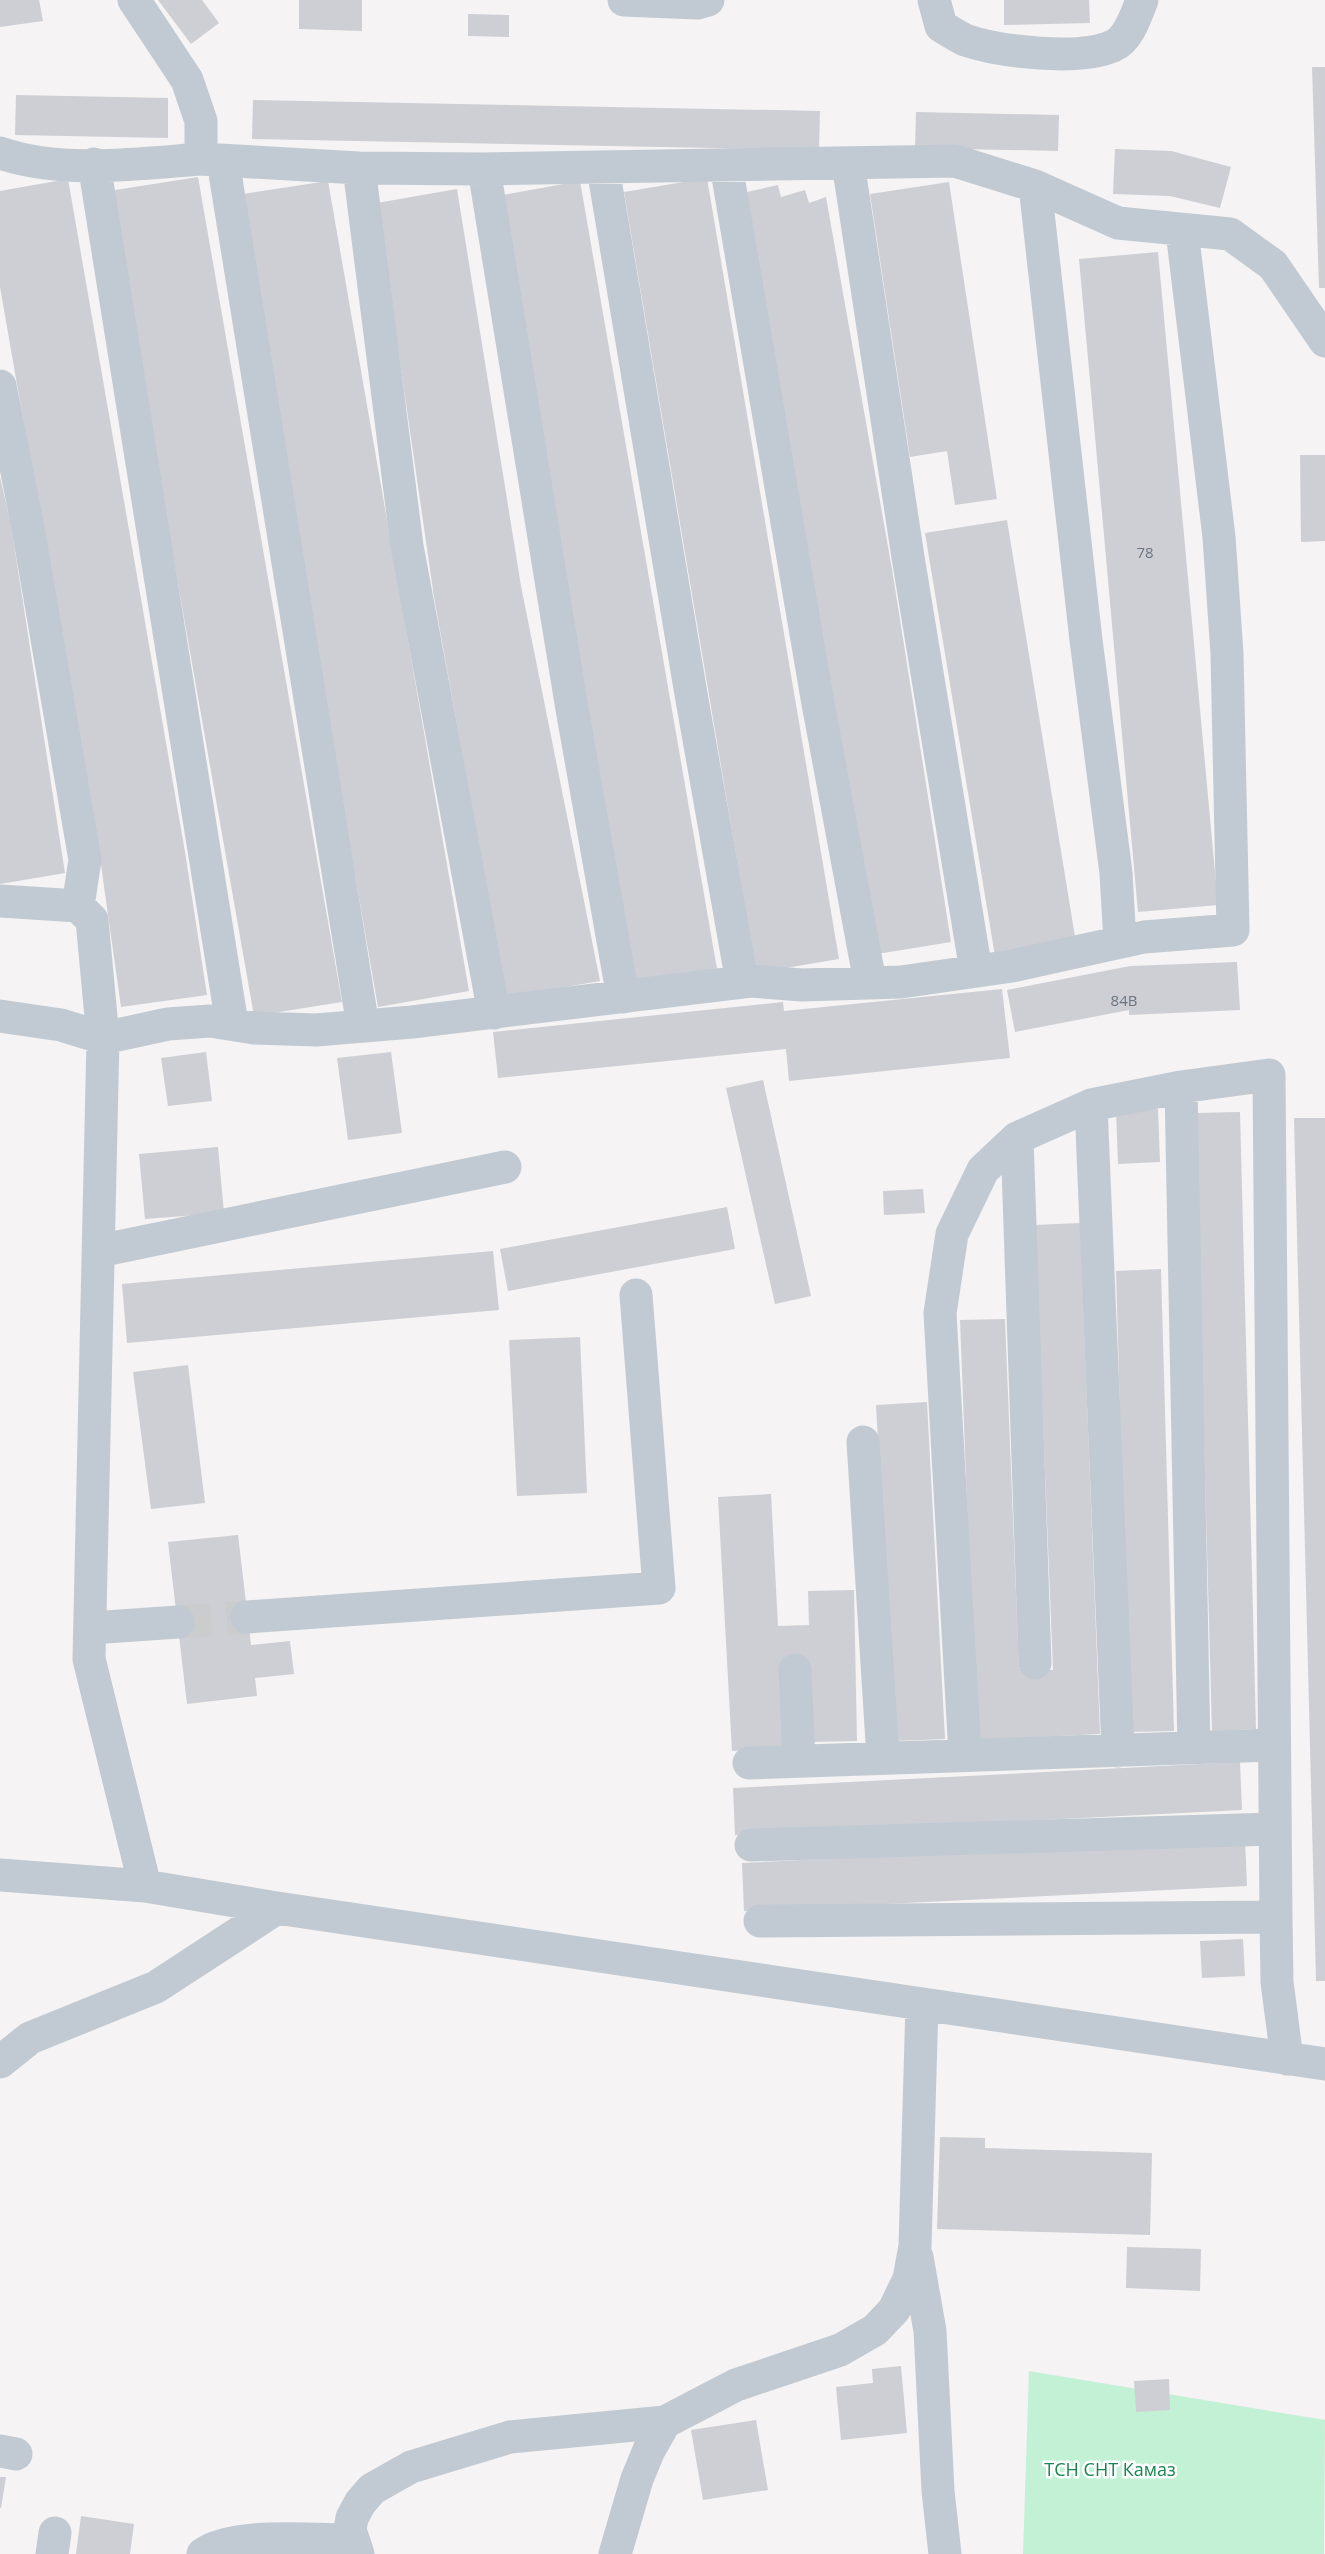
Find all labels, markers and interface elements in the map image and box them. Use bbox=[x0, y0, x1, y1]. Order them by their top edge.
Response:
house number: 78 bbox=[1136, 542, 1154, 562]
house number: 84В bbox=[1111, 990, 1137, 1010]
park label: ТСН СНТ Камаз bbox=[1044, 2457, 1176, 2481]

